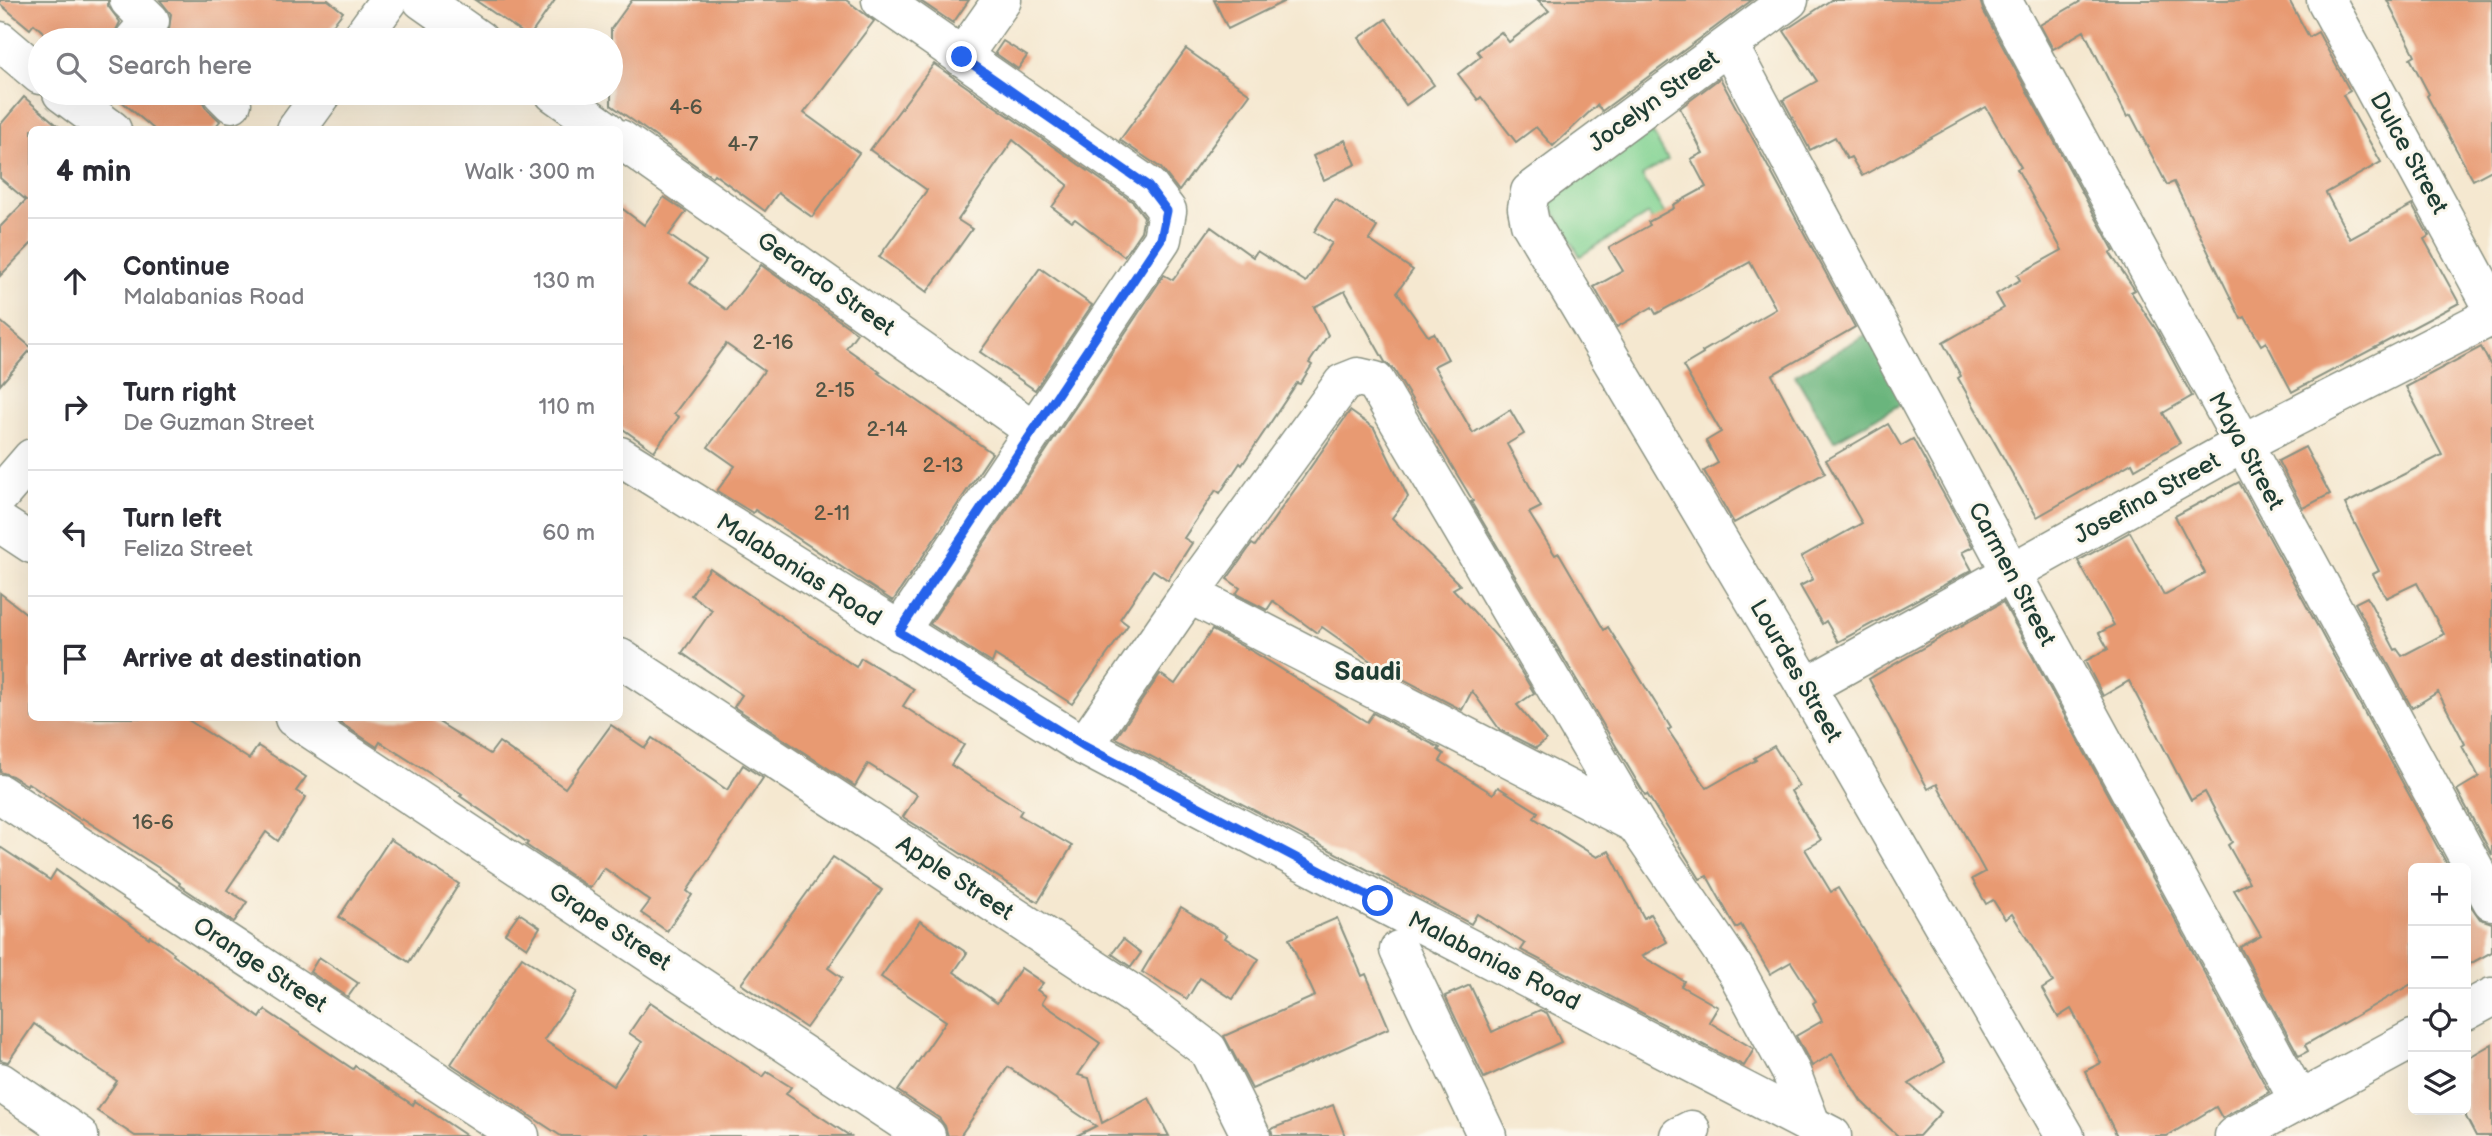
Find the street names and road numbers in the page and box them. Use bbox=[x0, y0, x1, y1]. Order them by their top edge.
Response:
street label: Jocelyn Street bbox=[1583, 44, 1725, 158]
street label: Dulce Street bbox=[2364, 87, 2455, 220]
street label: Gerardo Street bbox=[752, 226, 901, 343]
street label: Maya Street bbox=[2202, 387, 2290, 515]
street label: Josefina Street bbox=[2069, 446, 2226, 550]
street label: Carmen Street bbox=[1962, 497, 2062, 651]
street label: Malabanias Road bbox=[711, 508, 887, 632]
street label: Lourdes Street bbox=[1743, 595, 1849, 748]
street label: Apple Street bbox=[891, 829, 1020, 927]
street label: Grape Street bbox=[543, 877, 677, 978]
street label: Malabanias Road bbox=[1403, 905, 1585, 1017]
street label: Orange Street bbox=[188, 911, 333, 1019]

